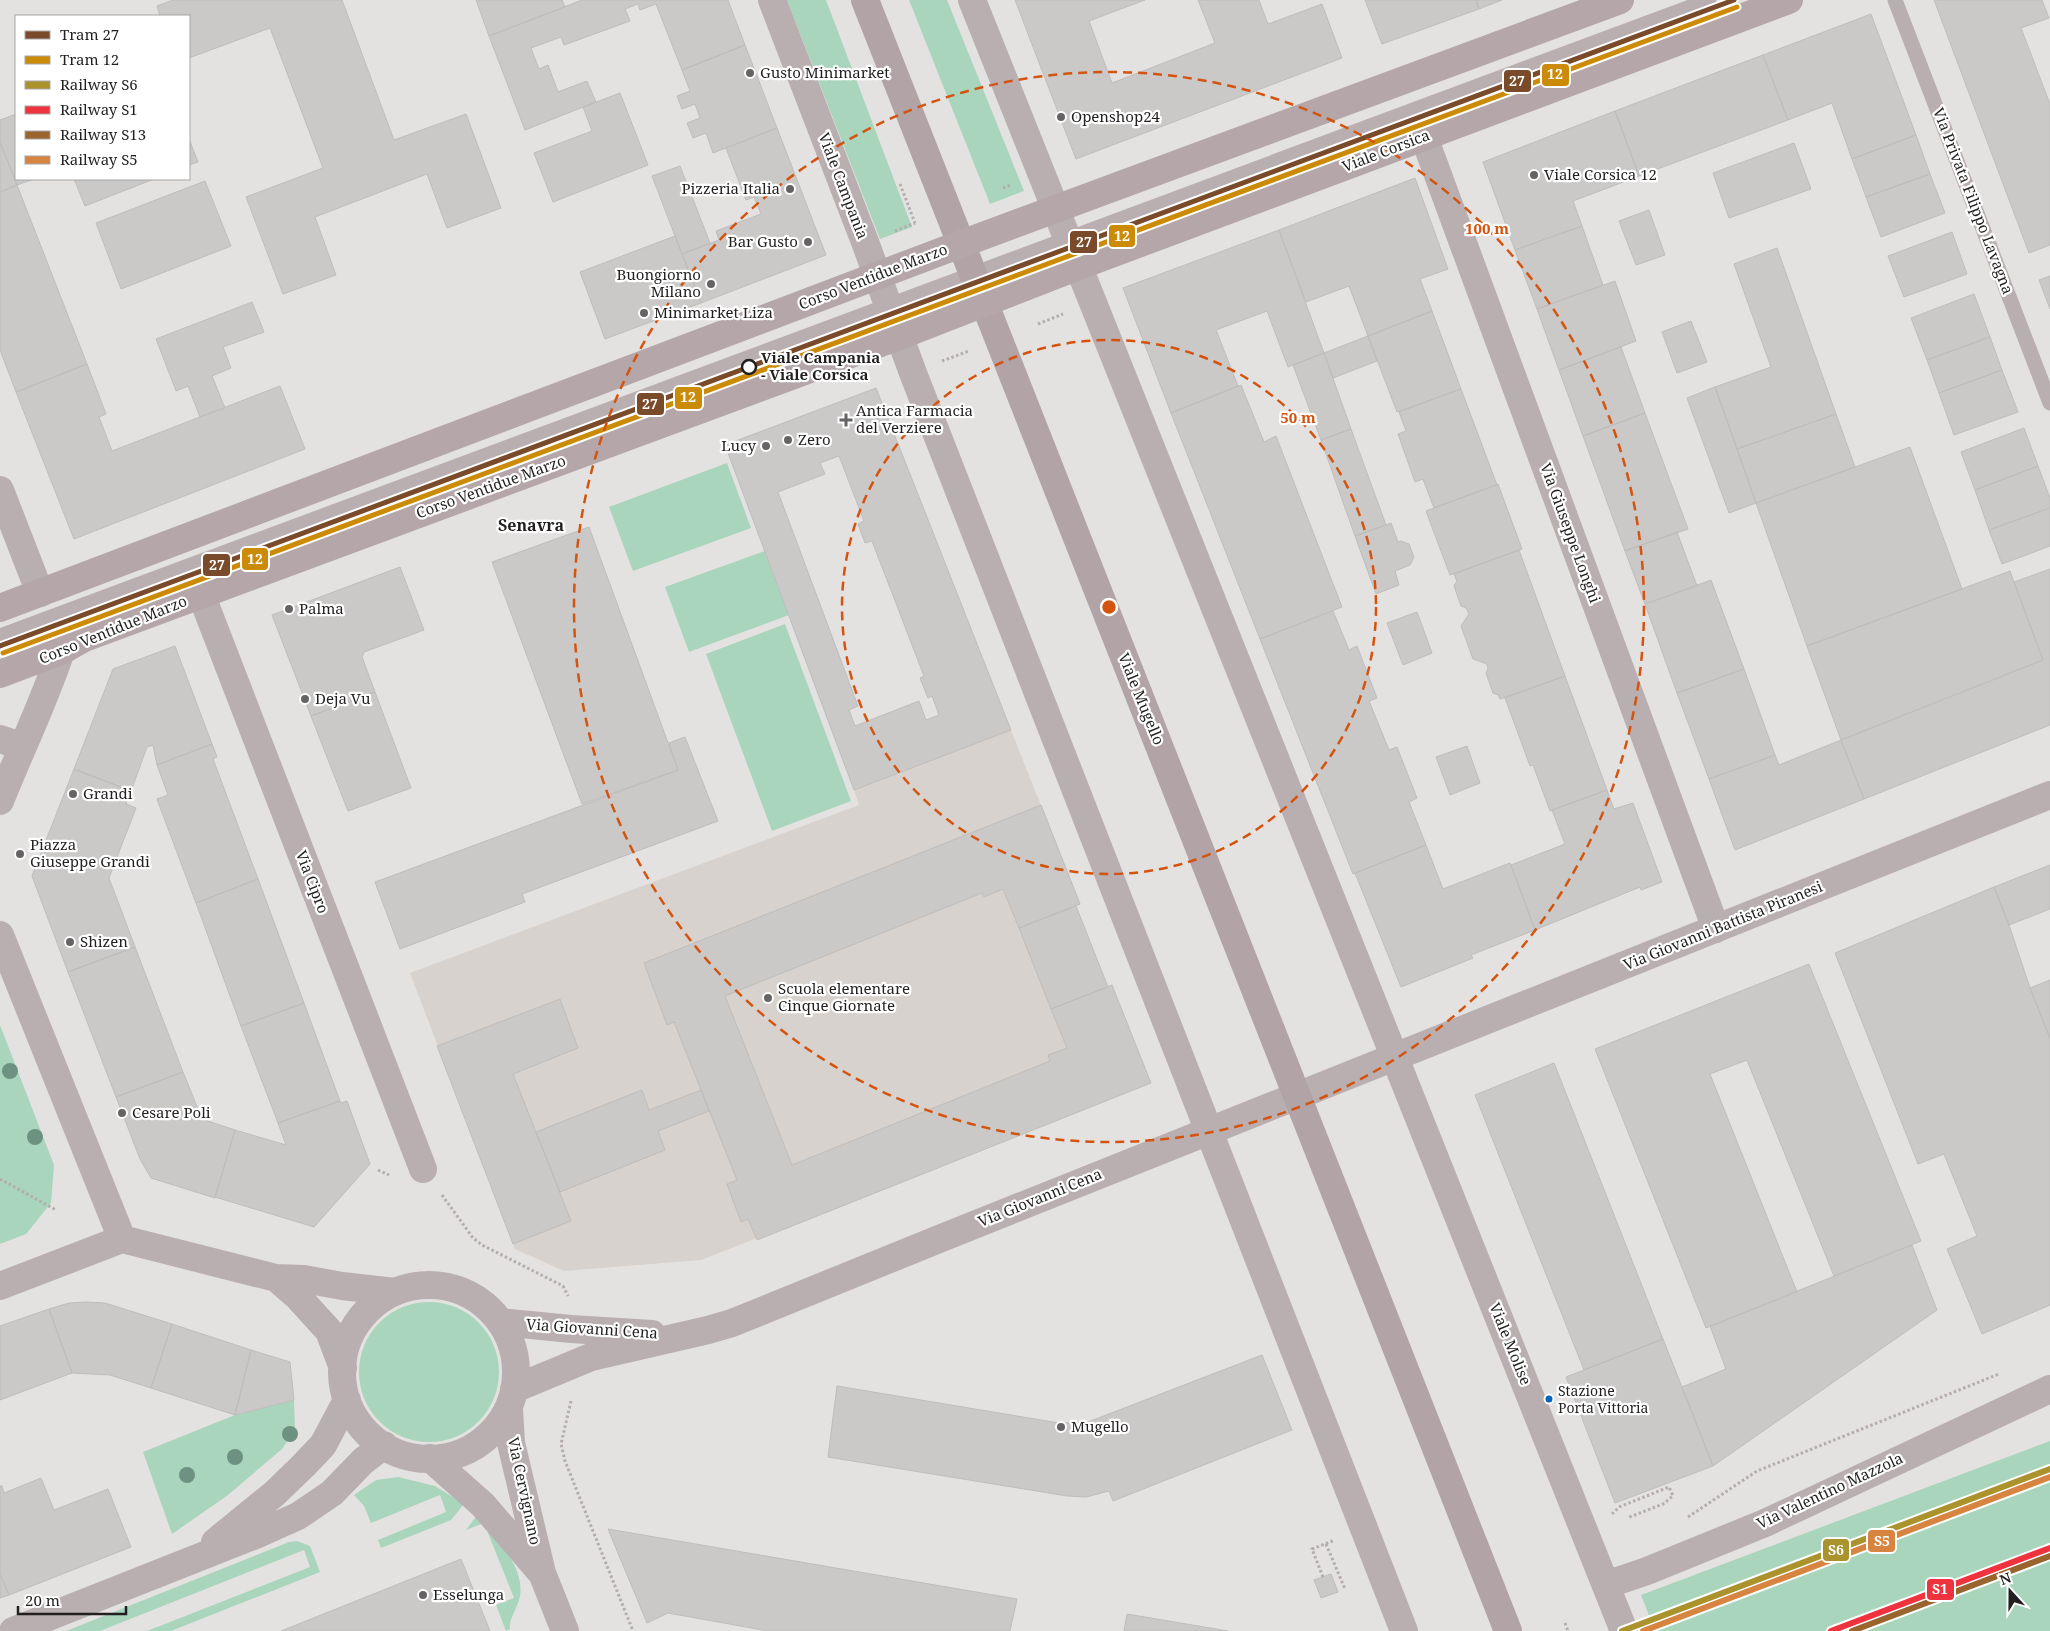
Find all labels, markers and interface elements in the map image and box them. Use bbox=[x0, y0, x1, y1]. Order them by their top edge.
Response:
legend bbox=[15, 15, 190, 180]
text: Tram 27 bbox=[60, 24, 119, 44]
text: Tram 12 bbox=[60, 49, 119, 69]
place label: Gusto Minimarket bbox=[760, 62, 890, 82]
line badge: 12 bbox=[1541, 63, 1570, 87]
text: 12 bbox=[1547, 64, 1563, 83]
marker: Gusto Minimarket bbox=[744, 67, 756, 79]
line badge: 27 bbox=[1503, 69, 1532, 93]
text: 27 bbox=[1509, 71, 1525, 90]
text: Railway S6 bbox=[60, 74, 138, 94]
text: Railway S1 bbox=[60, 99, 138, 119]
street label: Via Privata Filippo Lavagna bbox=[1929, 105, 2019, 297]
place label: Openshop24 bbox=[1071, 106, 1161, 126]
marker: Openshop24 bbox=[1055, 111, 1067, 123]
text: Railway S13 bbox=[60, 124, 146, 144]
street label: Viale Corsica bbox=[1339, 124, 1432, 176]
street label: Viale Campania bbox=[814, 130, 873, 242]
text: Railway S5 bbox=[60, 149, 138, 169]
place label: Viale Corsica 12 bbox=[1544, 164, 1657, 184]
marker: Viale Corsica 12 bbox=[1528, 169, 1540, 181]
place label: Pizzeria Italia bbox=[681, 178, 780, 198]
marker: Pizzeria Italia bbox=[784, 183, 796, 195]
text: 100 m bbox=[1465, 218, 1509, 238]
line badge: 12 bbox=[1108, 224, 1136, 248]
text: 12 bbox=[1114, 226, 1130, 245]
line badge: 27 bbox=[1069, 230, 1098, 254]
place label: Bar Gusto bbox=[728, 231, 798, 251]
text: 27 bbox=[1076, 232, 1092, 251]
marker: Bar Gusto bbox=[802, 236, 814, 248]
street label: Corso Ventidue Marzo bbox=[795, 238, 950, 314]
place label: Buongiorno Milano bbox=[616, 264, 701, 301]
marker: Buongiorno Milano bbox=[705, 278, 717, 290]
place label: Minimarket Liza bbox=[654, 302, 773, 322]
marker: Minimarket Liza bbox=[638, 307, 650, 319]
place label: Viale Campania - Viale Corsica bbox=[761, 347, 880, 384]
marker: Viale Campania - Viale Corsica bbox=[741, 359, 757, 375]
line badge: 12 bbox=[674, 386, 703, 410]
text: 12 bbox=[680, 387, 696, 406]
line badge: 27 bbox=[636, 392, 665, 416]
text: 27 bbox=[642, 394, 658, 413]
place label: Antica Farmacia del Verziere bbox=[856, 400, 973, 437]
text: 50 m bbox=[1280, 407, 1316, 427]
marker: Antica Farmacia del Verziere bbox=[840, 414, 852, 426]
place label: Zero bbox=[798, 429, 831, 449]
marker: Zero bbox=[782, 434, 794, 446]
place label: Lucy bbox=[721, 435, 757, 455]
marker: Lucy bbox=[760, 440, 772, 452]
street label: Corso Ventidue Marzo bbox=[413, 450, 568, 522]
street label: Via Giuseppe Longhi bbox=[1536, 460, 1606, 606]
district label: Senavra bbox=[498, 514, 564, 536]
line badge: 12 bbox=[241, 547, 269, 571]
text: 12 bbox=[247, 549, 263, 568]
line badge: 27 bbox=[202, 553, 231, 577]
text: 27 bbox=[209, 555, 225, 574]
street label: Corso Ventidue Marzo bbox=[36, 590, 190, 668]
place label: Palma bbox=[299, 598, 344, 618]
centre of rings bbox=[1100, 598, 1118, 616]
marker: Palma bbox=[283, 603, 295, 615]
street label: Viale Mugello bbox=[1114, 650, 1169, 748]
place label: Deja Vu bbox=[315, 688, 371, 708]
marker: Deja Vu bbox=[299, 693, 311, 705]
place label: Grandi bbox=[83, 783, 133, 803]
marker: Grandi bbox=[67, 788, 79, 800]
place label: Piazza Giuseppe Grandi bbox=[30, 834, 150, 871]
street label: Via Cipro bbox=[292, 847, 334, 916]
marker: Piazza Giuseppe Grandi bbox=[14, 848, 26, 860]
street label: Via Giovanni Battista Piranesi bbox=[1620, 876, 1825, 974]
place label: Shizen bbox=[80, 931, 128, 951]
marker: Shizen bbox=[64, 936, 76, 948]
place label: Scuola elementare Cinque Giornate bbox=[778, 978, 910, 1015]
marker: Scuola elementare Cinque Giornate bbox=[762, 992, 774, 1004]
place label: Cesare Poli bbox=[132, 1102, 211, 1122]
marker: Cesare Poli bbox=[116, 1107, 128, 1119]
street label: Via Giovanni Cena bbox=[975, 1163, 1105, 1231]
street label: Viale Molise bbox=[1485, 1300, 1536, 1388]
street label: Via Giovanni Cena bbox=[526, 1313, 659, 1343]
place label: Stazione Porta Vittoria bbox=[1558, 1381, 1649, 1417]
marker: Stazione Porta Vittoria bbox=[1544, 1394, 1554, 1404]
place label: Mugello bbox=[1071, 1416, 1129, 1436]
marker: Mugello bbox=[1055, 1421, 1067, 1433]
street label: Via Cervignano bbox=[504, 1435, 546, 1546]
street label: Via Valentino Mazzola bbox=[1753, 1447, 1906, 1533]
line badge: S5 bbox=[1867, 1529, 1896, 1553]
text: S5 bbox=[1874, 1531, 1890, 1550]
line badge: S6 bbox=[1822, 1538, 1850, 1562]
text: S6 bbox=[1828, 1540, 1844, 1559]
north arrow bbox=[1985, 1566, 2035, 1616]
text: N bbox=[1997, 1568, 2014, 1589]
line badge: S1 bbox=[1926, 1578, 1955, 1601]
text: S1 bbox=[1932, 1579, 1948, 1598]
scale bar bbox=[18, 1584, 125, 1616]
place label: Esselunga bbox=[433, 1584, 504, 1604]
marker: Esselunga bbox=[417, 1589, 429, 1601]
text: 20 m bbox=[25, 1590, 60, 1610]

